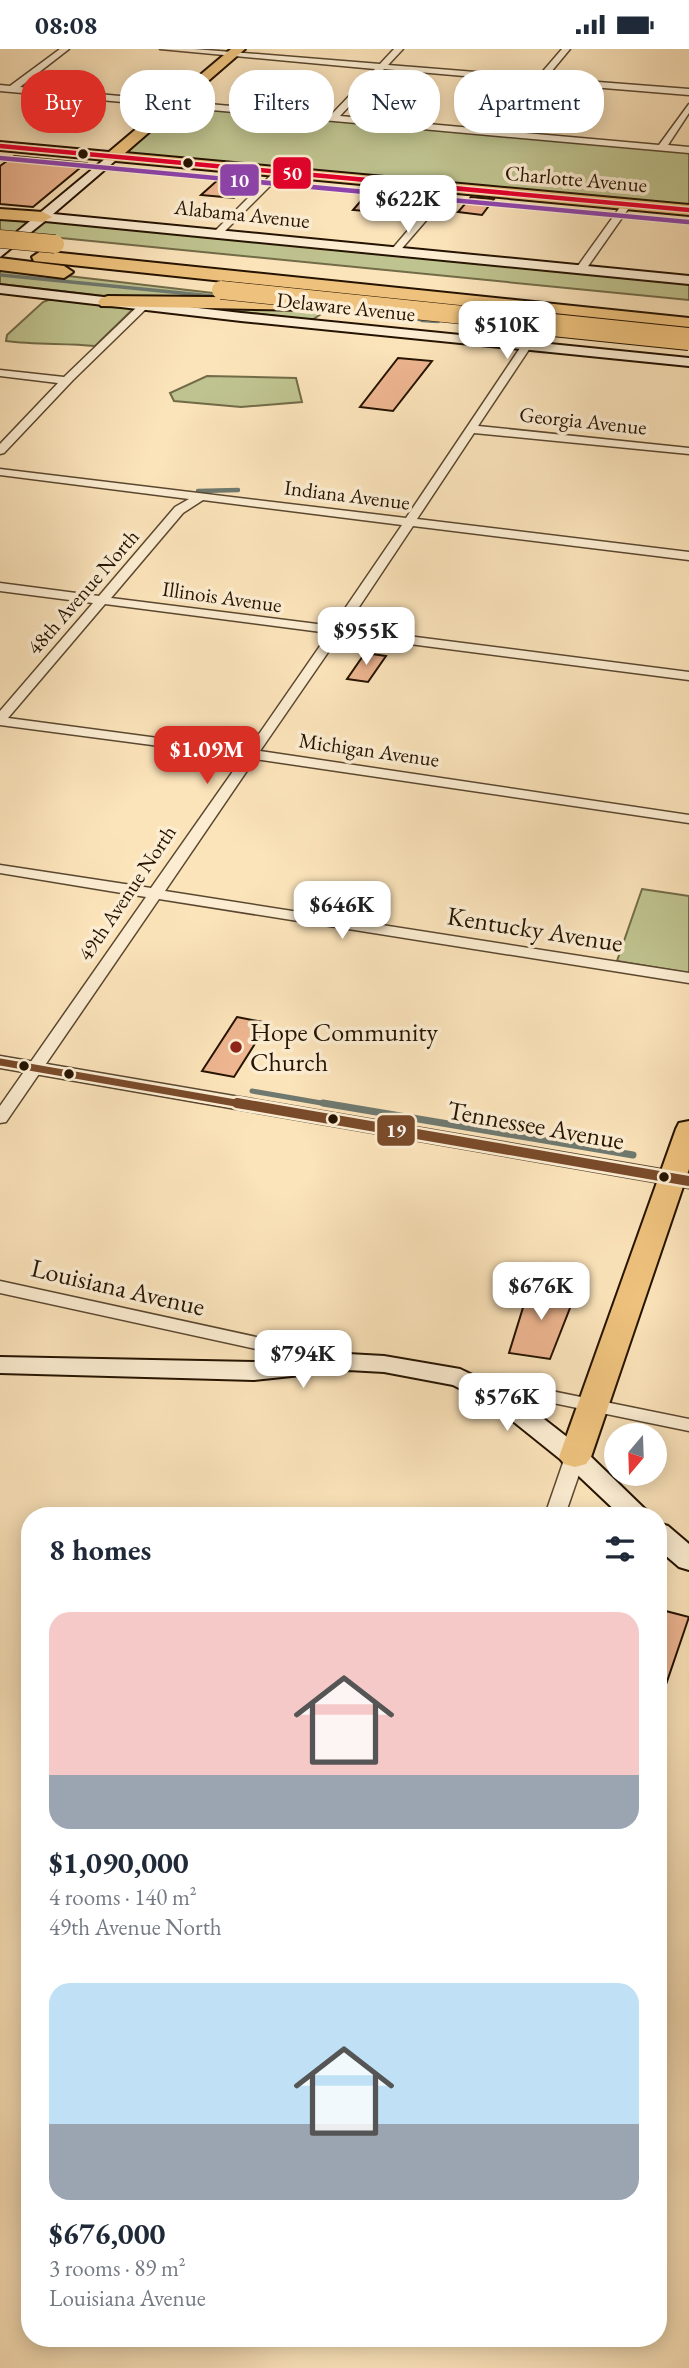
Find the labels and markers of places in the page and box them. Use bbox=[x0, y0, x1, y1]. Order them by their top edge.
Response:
unlabelled marker bbox=[76, 147, 90, 161]
unlabelled marker bbox=[181, 156, 195, 170]
pin: $622K bbox=[359, 176, 457, 235]
pin: $510K bbox=[458, 301, 556, 361]
pin: $955K bbox=[317, 607, 415, 667]
pin: $1.09M bbox=[150, 727, 264, 786]
pin: $646K bbox=[293, 881, 391, 941]
place label: Hope Community Church bbox=[250, 1015, 439, 1079]
marker: Hope Community Church bbox=[228, 1039, 244, 1055]
unlabelled marker bbox=[17, 1059, 31, 1073]
unlabelled marker bbox=[62, 1067, 76, 1081]
unlabelled marker bbox=[326, 1112, 340, 1126]
unlabelled marker bbox=[657, 1170, 671, 1184]
pin: $676K bbox=[492, 1263, 590, 1322]
pin: $794K bbox=[254, 1331, 352, 1390]
pin: $576K bbox=[458, 1373, 556, 1433]

